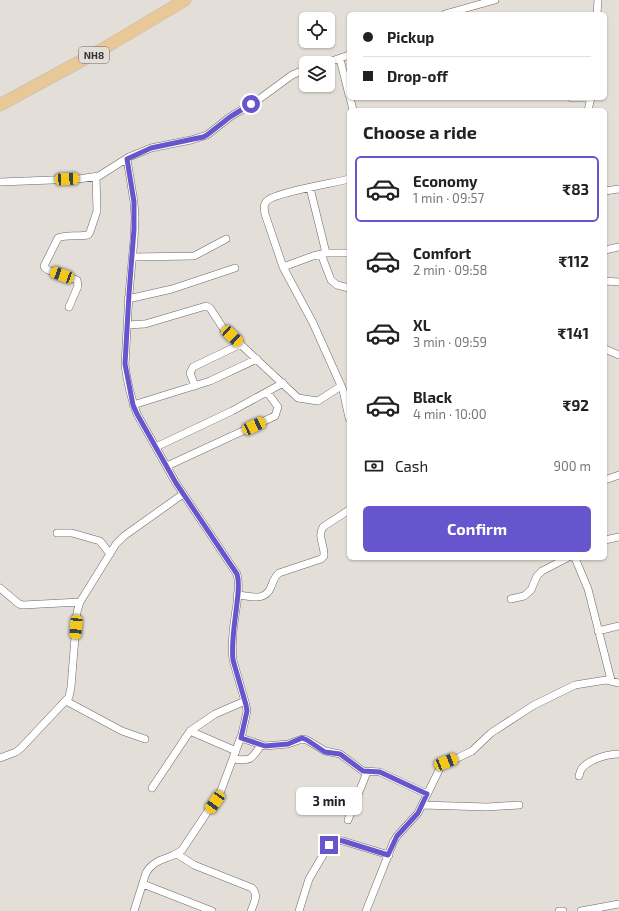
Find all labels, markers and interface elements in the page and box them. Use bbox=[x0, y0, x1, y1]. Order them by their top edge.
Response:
map controls bbox=[299, 12, 335, 92]
button: locate bbox=[299, 12, 335, 48]
text: Pickup bbox=[387, 28, 434, 46]
road number: NH8 bbox=[79, 47, 109, 63]
button: layers bbox=[299, 56, 335, 92]
text: Drop-off bbox=[387, 67, 448, 85]
route start bbox=[242, 95, 260, 113]
text: Choose a ride bbox=[363, 121, 477, 143]
icon: car bbox=[365, 171, 401, 207]
car bbox=[55, 172, 79, 186]
text: Economy bbox=[413, 172, 478, 190]
text: ₹83 bbox=[562, 180, 589, 198]
text: 1 min · 09:57 bbox=[413, 190, 484, 206]
icon: car bbox=[365, 243, 401, 279]
text: Comfort bbox=[413, 244, 471, 262]
text: ₹112 bbox=[558, 252, 589, 270]
text: 2 min · 09:58 bbox=[413, 262, 487, 278]
car bbox=[49, 265, 75, 285]
icon: car bbox=[365, 315, 401, 351]
text: XL bbox=[413, 316, 431, 334]
car bbox=[219, 323, 245, 349]
text: ₹141 bbox=[558, 324, 589, 342]
text: 3 min · 09:59 bbox=[413, 334, 487, 350]
icon: car bbox=[365, 387, 401, 423]
text: Black bbox=[413, 388, 452, 406]
text: ₹92 bbox=[563, 396, 589, 414]
text: 4 min · 10:00 bbox=[413, 406, 487, 422]
car bbox=[241, 415, 267, 437]
icon: cash bbox=[363, 455, 385, 477]
text: Cash bbox=[395, 457, 428, 475]
text: 900 m bbox=[554, 458, 591, 474]
button: Confirm bbox=[363, 506, 591, 552]
car bbox=[69, 615, 83, 639]
car bbox=[433, 752, 459, 772]
callout: 3 min bbox=[296, 787, 362, 815]
car bbox=[203, 789, 227, 815]
text: 3 min bbox=[312, 793, 346, 809]
route end bbox=[320, 836, 338, 854]

